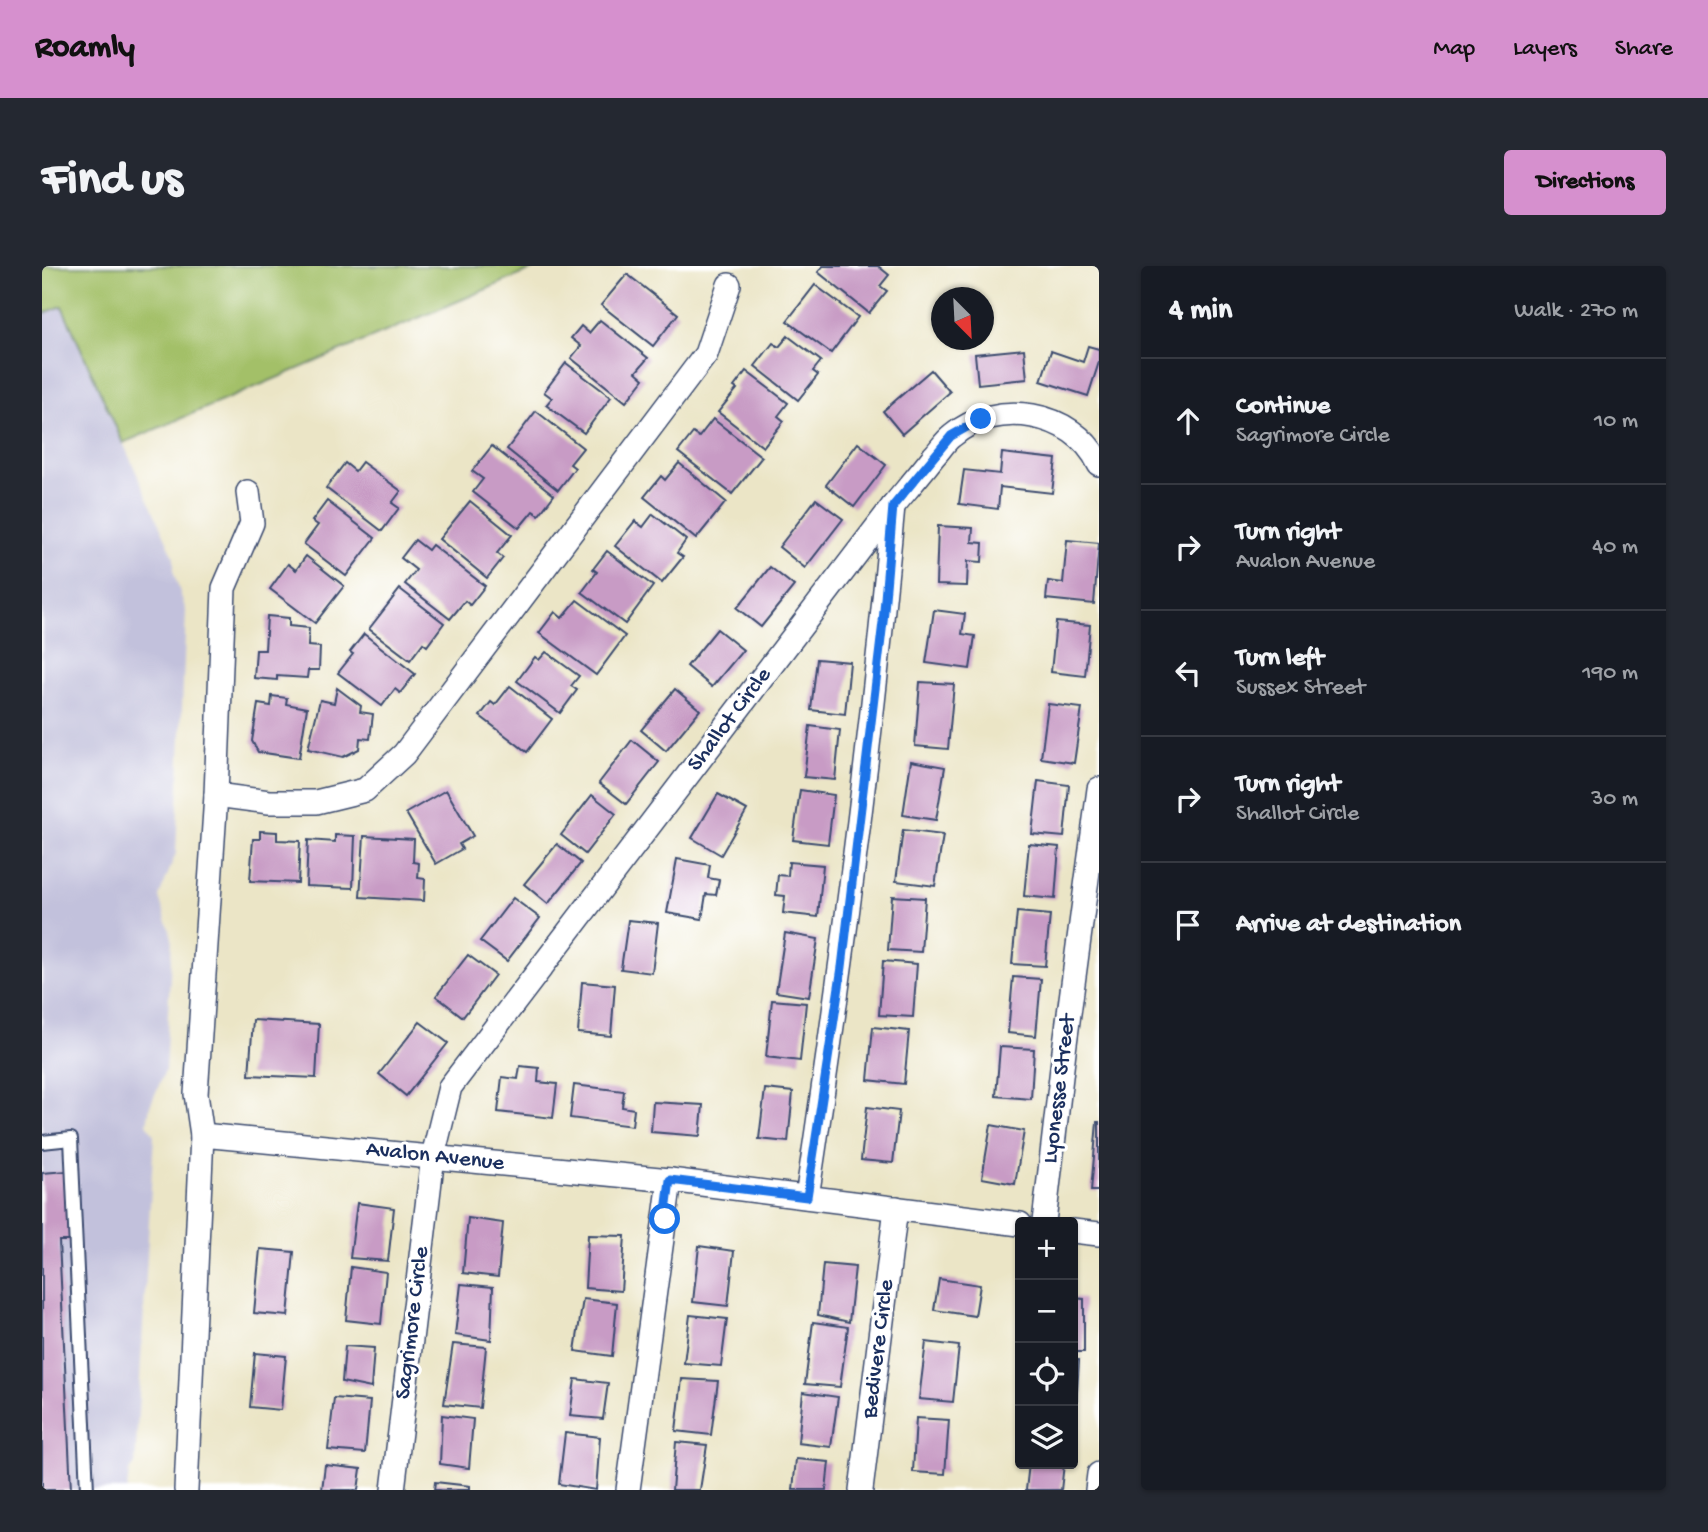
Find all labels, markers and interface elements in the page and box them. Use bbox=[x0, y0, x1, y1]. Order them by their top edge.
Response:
text: Roamly bbox=[35, 30, 135, 68]
text: Map bbox=[1433, 35, 1475, 64]
text: Layers bbox=[1513, 35, 1577, 64]
text: Share bbox=[1615, 35, 1673, 64]
button: Directions bbox=[1504, 150, 1666, 215]
text: Find us bbox=[42, 153, 182, 211]
north arrow bbox=[931, 287, 994, 350]
text: 4 min bbox=[1169, 294, 1232, 329]
text: Walk · 270 m bbox=[1514, 298, 1638, 325]
text: Continue bbox=[1236, 392, 1330, 423]
icon: ahead bbox=[1169, 402, 1207, 440]
route end bbox=[965, 403, 996, 434]
text: 10 m bbox=[1594, 408, 1638, 435]
text: Sagrimore Circle bbox=[1236, 423, 1390, 450]
text: Turn right bbox=[1236, 518, 1340, 549]
icon: right bbox=[1169, 528, 1207, 566]
text: 40 m bbox=[1592, 534, 1638, 561]
text: Avalon Avenue bbox=[1236, 549, 1375, 576]
text: Turn left bbox=[1236, 644, 1324, 675]
icon: left bbox=[1169, 654, 1207, 692]
text: 190 m bbox=[1582, 660, 1638, 687]
street label: Shallot Circle bbox=[682, 662, 778, 777]
text: Sussex Street bbox=[1236, 675, 1365, 702]
text: Turn right bbox=[1236, 770, 1340, 801]
icon: right bbox=[1169, 780, 1207, 818]
text: 30 m bbox=[1591, 786, 1638, 813]
text: Shallot Circle bbox=[1236, 801, 1359, 828]
icon: arrive bbox=[1169, 906, 1207, 944]
text: Arrive at destination bbox=[1236, 910, 1461, 941]
street label: Lyonesse Street bbox=[1037, 1011, 1083, 1165]
street label: Avalon Avenue bbox=[364, 1136, 507, 1178]
route start bbox=[649, 1203, 680, 1234]
map controls bbox=[1015, 1217, 1078, 1469]
button: + bbox=[1015, 1217, 1078, 1280]
street label: Sagrimore Circle bbox=[390, 1244, 436, 1401]
street label: Bedivere Circle bbox=[857, 1277, 901, 1421]
button: − bbox=[1015, 1280, 1078, 1343]
button: locate bbox=[1015, 1343, 1078, 1406]
button: layers bbox=[1015, 1406, 1078, 1469]

